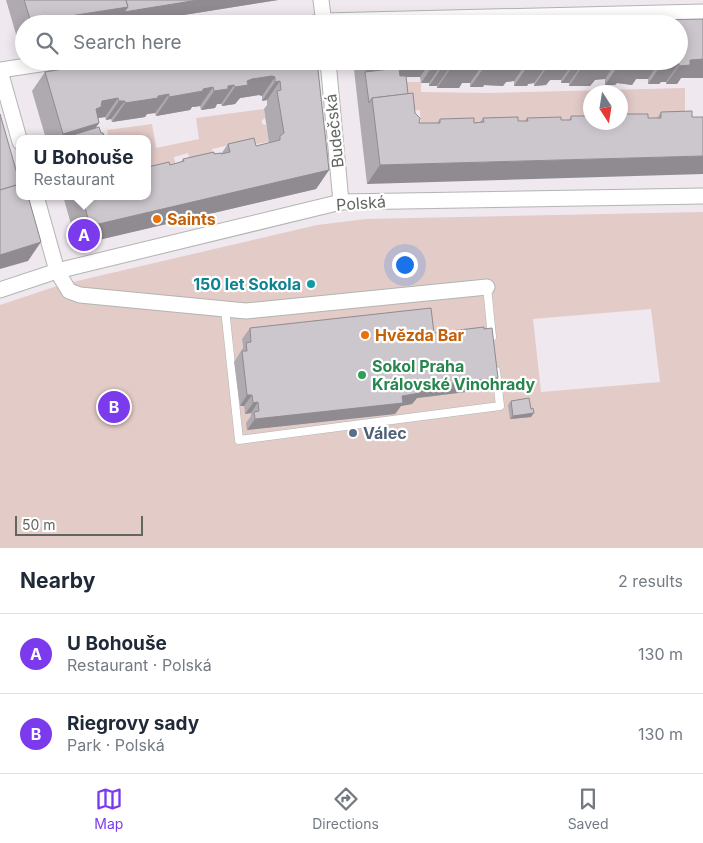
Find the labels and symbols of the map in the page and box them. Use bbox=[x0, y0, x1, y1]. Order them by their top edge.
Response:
north arrow bbox=[583, 85, 628, 130]
street label: Budečská bbox=[320, 93, 348, 169]
street label: Polská bbox=[335, 191, 387, 215]
place label: Saints bbox=[167, 209, 216, 229]
marker: Saints bbox=[151, 213, 163, 225]
pin: A bbox=[68, 216, 100, 254]
your location bbox=[392, 252, 418, 278]
place label: 150 let Sokola bbox=[193, 274, 301, 294]
marker: 150 let Sokola bbox=[305, 278, 317, 290]
place label: Hvězda Bar bbox=[375, 325, 465, 345]
marker: Hvězda Bar bbox=[359, 329, 371, 341]
place label: Sokol Praha Královské Vinohrady bbox=[372, 356, 536, 394]
marker: Sokol Praha Královské Vinohrady bbox=[356, 369, 368, 381]
pin: B bbox=[98, 388, 130, 426]
place label: Válec bbox=[363, 423, 407, 443]
marker: Válec bbox=[347, 427, 359, 439]
scale bar bbox=[15, 513, 142, 536]

